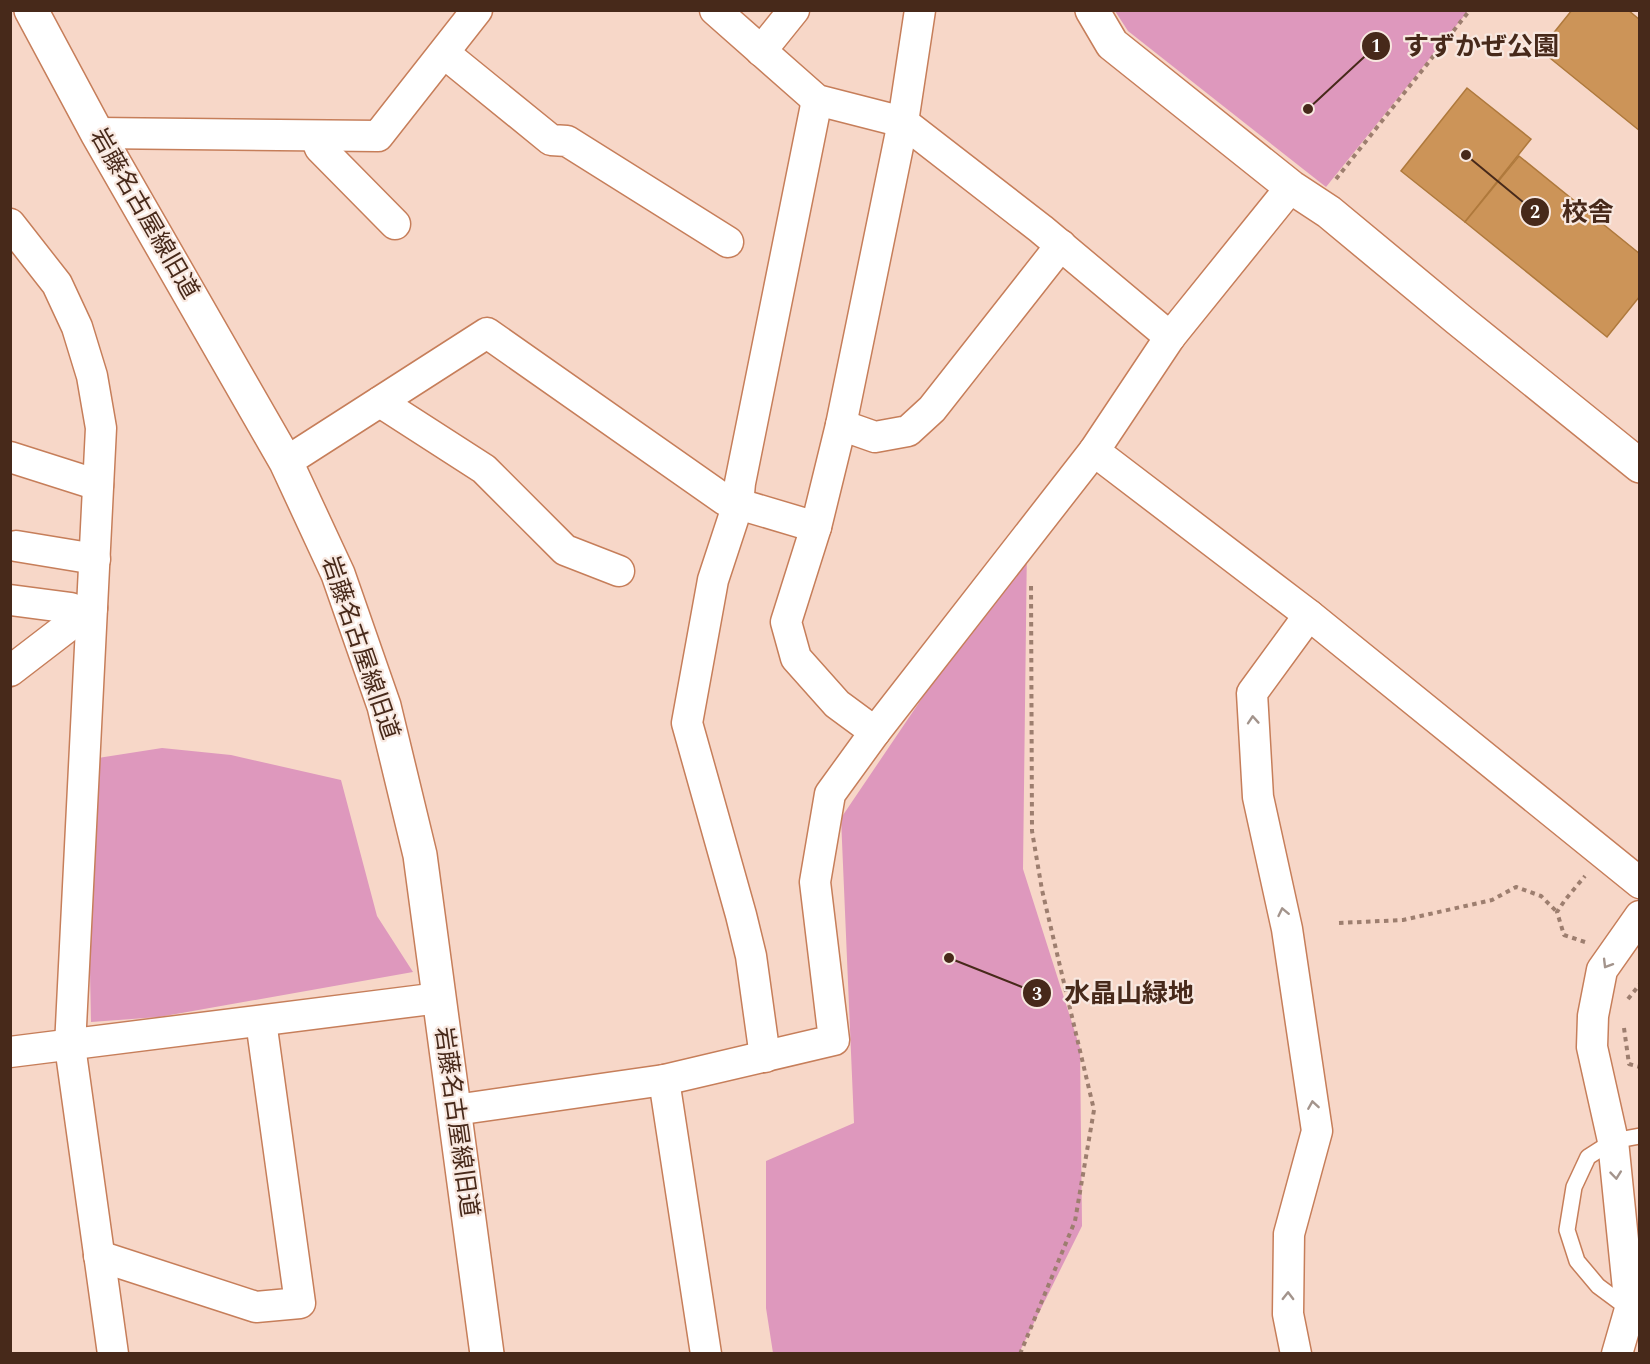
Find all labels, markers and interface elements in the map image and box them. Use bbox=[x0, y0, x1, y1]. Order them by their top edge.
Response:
callout: すずかぜ公園 bbox=[1361, 24, 1571, 68]
text: すずかぜ公園 bbox=[1403, 27, 1559, 67]
text: 1 bbox=[1371, 33, 1381, 60]
street label: 岩藤名古屋線旧道 bbox=[80, 122, 208, 306]
callout: 校舎 bbox=[1520, 190, 1626, 234]
text: 校舎 bbox=[1562, 193, 1614, 233]
text: 2 bbox=[1530, 199, 1540, 226]
street label: 岩藤名古屋線旧道 bbox=[312, 551, 408, 745]
one-way arrow bbox=[1247, 716, 1260, 725]
one-way arrow bbox=[1277, 908, 1290, 918]
one-way arrow bbox=[1602, 958, 1614, 968]
callout: 水晶山緑地 bbox=[1022, 971, 1206, 1015]
text: 水晶山緑地 bbox=[1064, 974, 1194, 1014]
text: 3 bbox=[1032, 981, 1042, 1008]
street label: 岩藤名古屋線旧道 bbox=[425, 1024, 487, 1220]
one-way arrow bbox=[1308, 1100, 1320, 1110]
one-way arrow bbox=[1609, 1170, 1622, 1180]
one-way arrow bbox=[1282, 1291, 1294, 1300]

